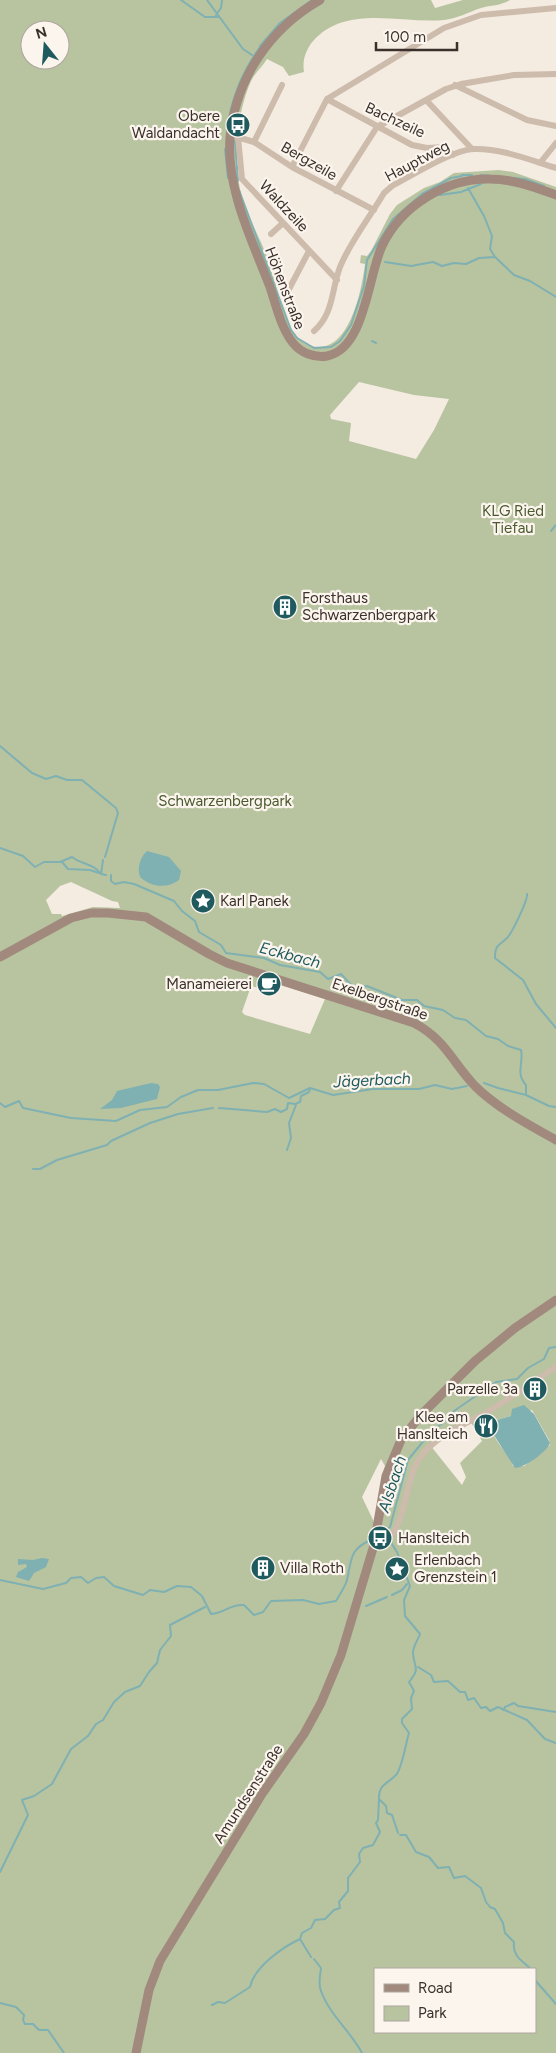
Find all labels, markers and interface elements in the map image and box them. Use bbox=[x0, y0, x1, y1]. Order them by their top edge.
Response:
north arrow bbox=[20, 20, 70, 70]
scale bar bbox=[376, 20, 457, 52]
text: N bbox=[34, 23, 49, 43]
text: 100 m bbox=[384, 28, 426, 46]
street label: Bachzeile bbox=[362, 98, 428, 142]
place label: Obere Waldandacht bbox=[132, 107, 220, 142]
bus stop icon: Obere Waldandacht bbox=[225, 112, 251, 138]
street label: Hauptweg bbox=[382, 137, 452, 185]
street label: Bergzeile bbox=[278, 138, 340, 184]
street label: Waldzeile bbox=[256, 176, 312, 236]
street label: Höhenstraße bbox=[261, 244, 309, 332]
park label: KLG Ried Tiefau bbox=[482, 502, 544, 537]
place label: Forsthaus Schwarzenbergpark bbox=[302, 589, 436, 624]
building icon: Forsthaus Schwarzenbergpark bbox=[272, 594, 298, 620]
park label: Schwarzenbergpark bbox=[158, 792, 292, 810]
place icon: Karl Panek bbox=[190, 888, 216, 914]
place label: Karl Panek bbox=[220, 892, 289, 910]
water label: Eckbach bbox=[257, 938, 323, 972]
cafe icon: Manameierei bbox=[256, 971, 282, 997]
street label: Exelbergstraße bbox=[330, 974, 430, 1024]
place label: Manameierei bbox=[166, 975, 252, 993]
water label: Jägerbach bbox=[332, 1068, 411, 1092]
building icon: Parzelle 3a bbox=[522, 1376, 548, 1402]
place label: Parzelle 3a bbox=[447, 1380, 518, 1398]
place label: Klee am Hanslteich bbox=[397, 1408, 468, 1443]
restaurant icon: Klee am Hanslteich bbox=[473, 1413, 499, 1439]
water label: Alsbach bbox=[374, 1453, 410, 1516]
bus stop icon: Hanslteich bbox=[367, 1525, 393, 1551]
place label: Hanslteich bbox=[398, 1529, 469, 1547]
place label: Erlenbach Grenzstein 1 bbox=[414, 1551, 497, 1586]
building icon: Villa Roth bbox=[250, 1555, 276, 1581]
place icon: Erlenbach Grenzstein 1 bbox=[384, 1556, 410, 1582]
place label: Villa Roth bbox=[280, 1559, 344, 1577]
street label: Amundsenstraße bbox=[209, 1741, 287, 1847]
legend bbox=[374, 1968, 536, 2033]
text: Road bbox=[418, 1979, 453, 1997]
text: Park bbox=[418, 2004, 447, 2022]

